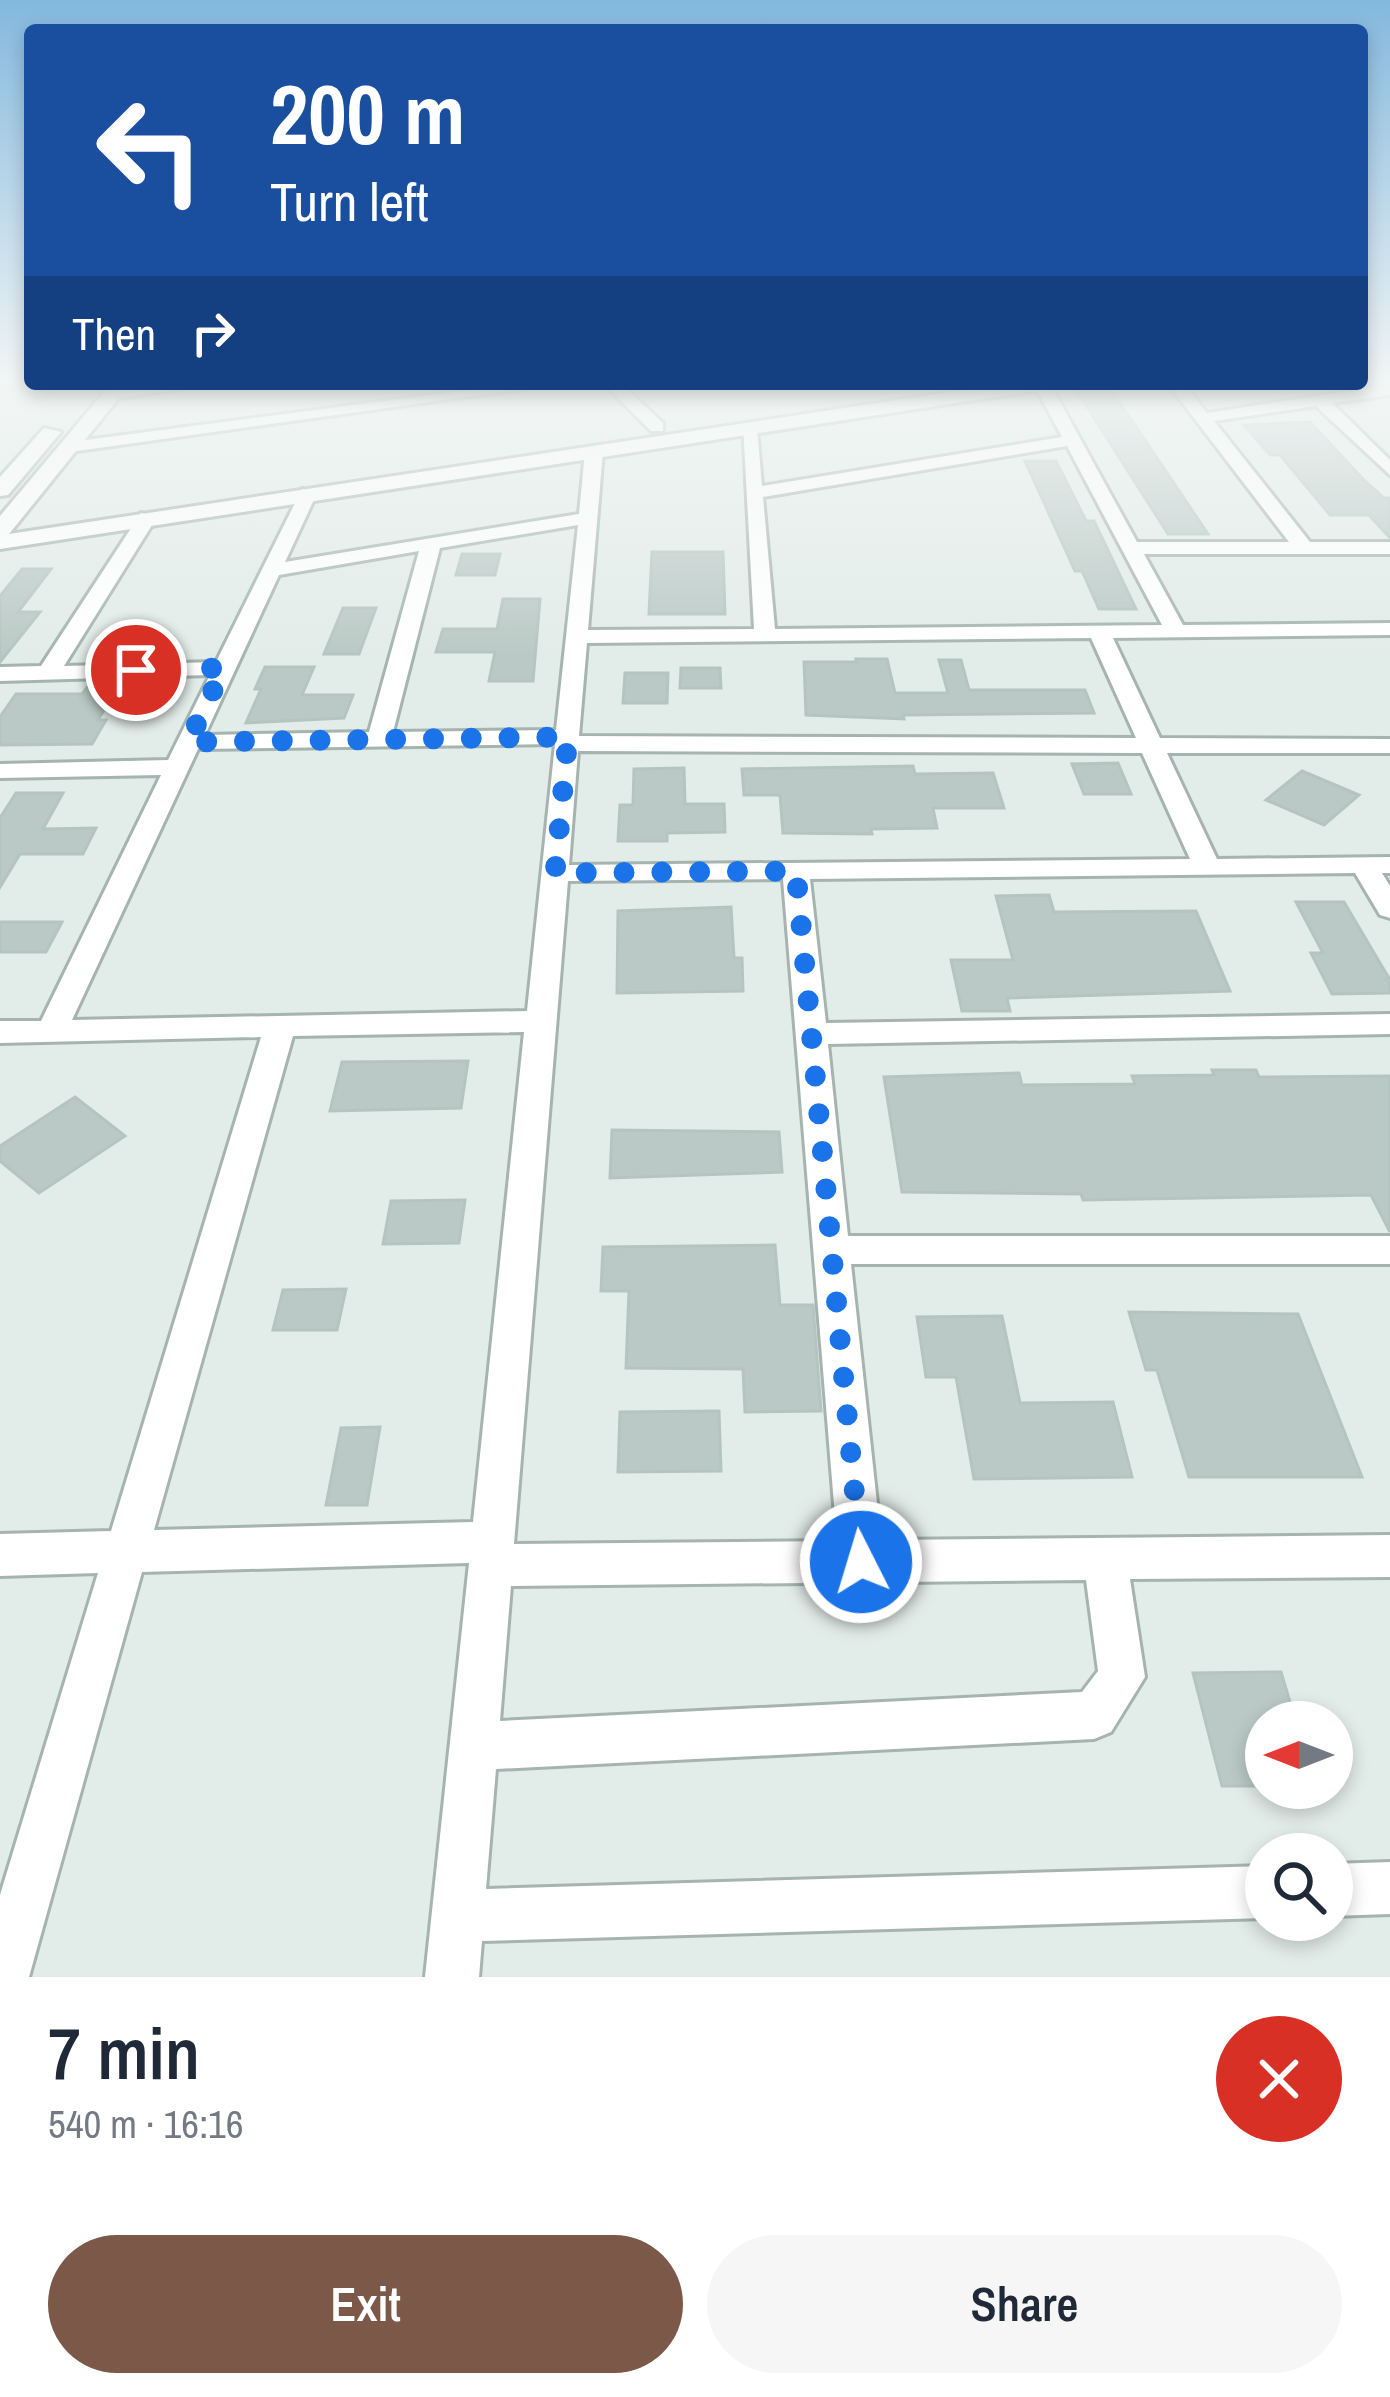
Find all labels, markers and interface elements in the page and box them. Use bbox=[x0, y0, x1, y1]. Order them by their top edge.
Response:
text: 200 m bbox=[270, 57, 465, 170]
icon: left bbox=[72, 72, 228, 228]
text: Turn left bbox=[270, 165, 429, 238]
icon: right bbox=[180, 300, 246, 366]
text: Then bbox=[72, 303, 156, 364]
pin bbox=[85, 619, 187, 721]
icon: arrive bbox=[103, 637, 169, 703]
position arrow bbox=[798, 1499, 924, 1625]
north arrow bbox=[1245, 1701, 1353, 1809]
map controls bbox=[1245, 1701, 1353, 1941]
button: search bbox=[1245, 1833, 1353, 1941]
text: 7 min bbox=[48, 2004, 200, 2101]
button: close bbox=[1216, 2016, 1342, 2142]
text: 540 m · 16:16 bbox=[48, 2098, 244, 2150]
button: Exit bbox=[48, 2235, 683, 2373]
button: Share bbox=[707, 2235, 1342, 2373]

